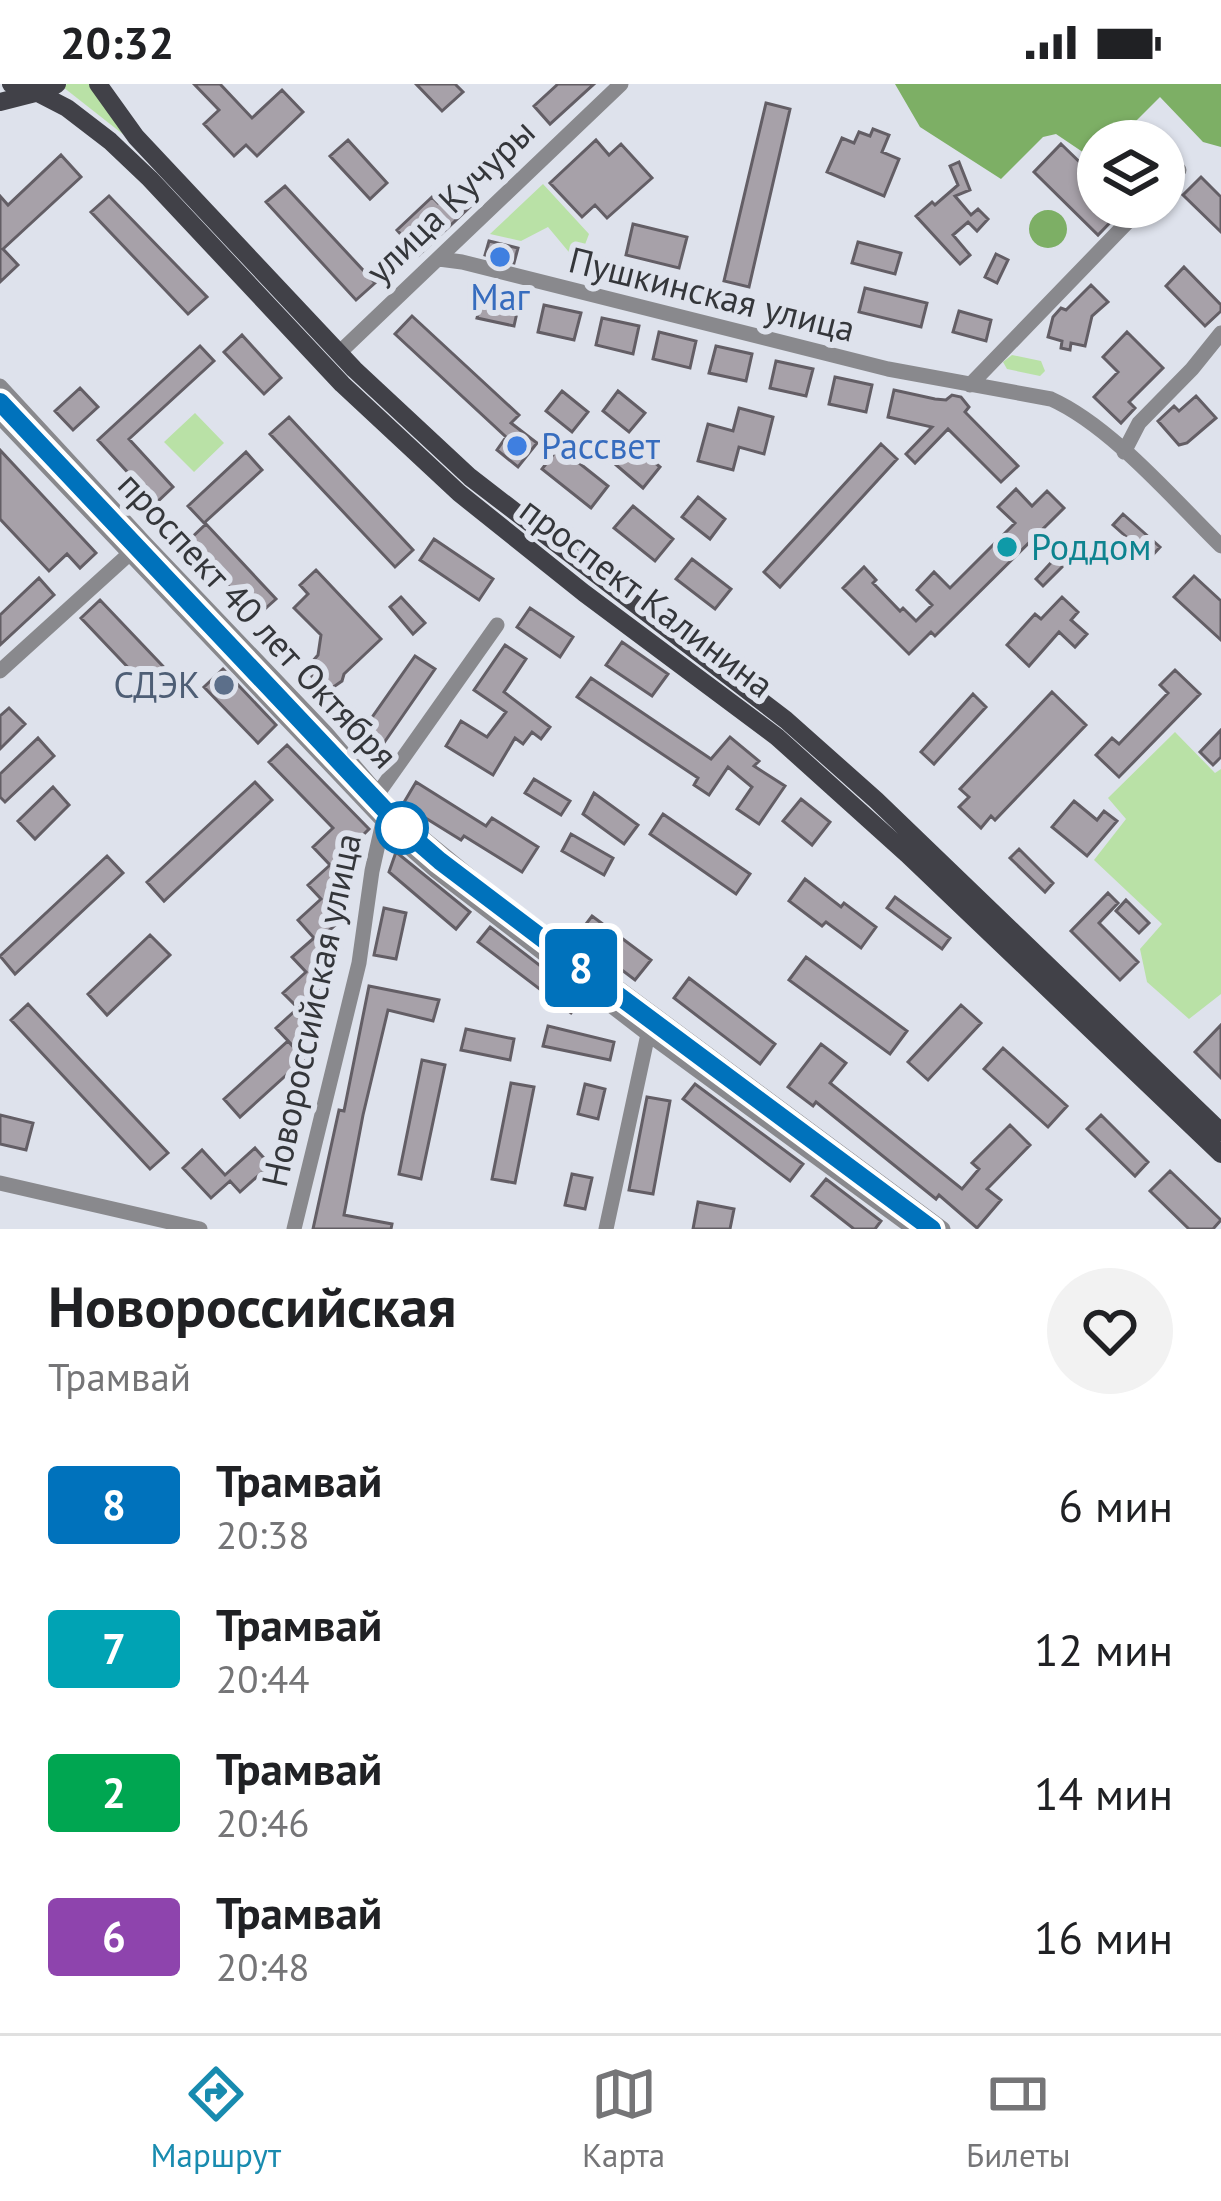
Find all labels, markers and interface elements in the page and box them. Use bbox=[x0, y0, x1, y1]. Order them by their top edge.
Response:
text: 20:32 bbox=[60, 13, 174, 71]
street label: улица Кучуры bbox=[355, 108, 544, 293]
map controls bbox=[1077, 120, 1185, 228]
button: layers bbox=[1077, 120, 1185, 228]
street label: Пушкинская улица bbox=[564, 235, 860, 352]
marker: Маг bbox=[487, 244, 513, 270]
place label: Маг bbox=[470, 273, 531, 320]
place label: Рассвет bbox=[541, 422, 661, 469]
marker: Рассвет bbox=[504, 433, 530, 459]
street label: проспект 40 лет Октября bbox=[109, 461, 408, 778]
street label: проспект Калинина bbox=[511, 486, 784, 707]
place label: Роддом bbox=[1031, 523, 1151, 570]
marker: Роддом bbox=[994, 534, 1020, 560]
place label: СДЭК bbox=[113, 661, 200, 708]
marker: СДЭК bbox=[211, 672, 237, 698]
unlabelled marker bbox=[377, 803, 427, 853]
street label: Новороссийская улица bbox=[250, 829, 371, 1191]
line badge: 8 bbox=[542, 929, 620, 1007]
text: 8 bbox=[569, 940, 593, 995]
button: heart bbox=[1047, 1268, 1173, 1394]
text: Новороссийская bbox=[48, 1269, 457, 1343]
text: Трамвай bbox=[48, 1351, 191, 1402]
text: Трамвай bbox=[216, 1451, 382, 1509]
text: 6 мин bbox=[1059, 1476, 1173, 1534]
text: 8 bbox=[102, 1477, 126, 1532]
text: 20:38 bbox=[216, 1509, 310, 1560]
text: Трамвай bbox=[216, 1595, 382, 1653]
text: 12 мин bbox=[1034, 1620, 1173, 1678]
text: 7 bbox=[102, 1621, 126, 1676]
text: 20:44 bbox=[216, 1653, 310, 1704]
text: Трамвай bbox=[216, 1739, 382, 1797]
text: 14 мин bbox=[1034, 1764, 1173, 1822]
text: 2 bbox=[102, 1765, 126, 1820]
text: 20:46 bbox=[216, 1797, 310, 1848]
text: Трамвай bbox=[216, 1883, 382, 1941]
text: 16 мин bbox=[1034, 1908, 1173, 1966]
text: 6 bbox=[102, 1909, 126, 1964]
text: 20:48 bbox=[216, 1941, 310, 1992]
tab: Маршрут bbox=[150, 2061, 281, 2176]
tab: Карта bbox=[582, 2061, 665, 2176]
tab: Билеты bbox=[966, 2061, 1071, 2176]

